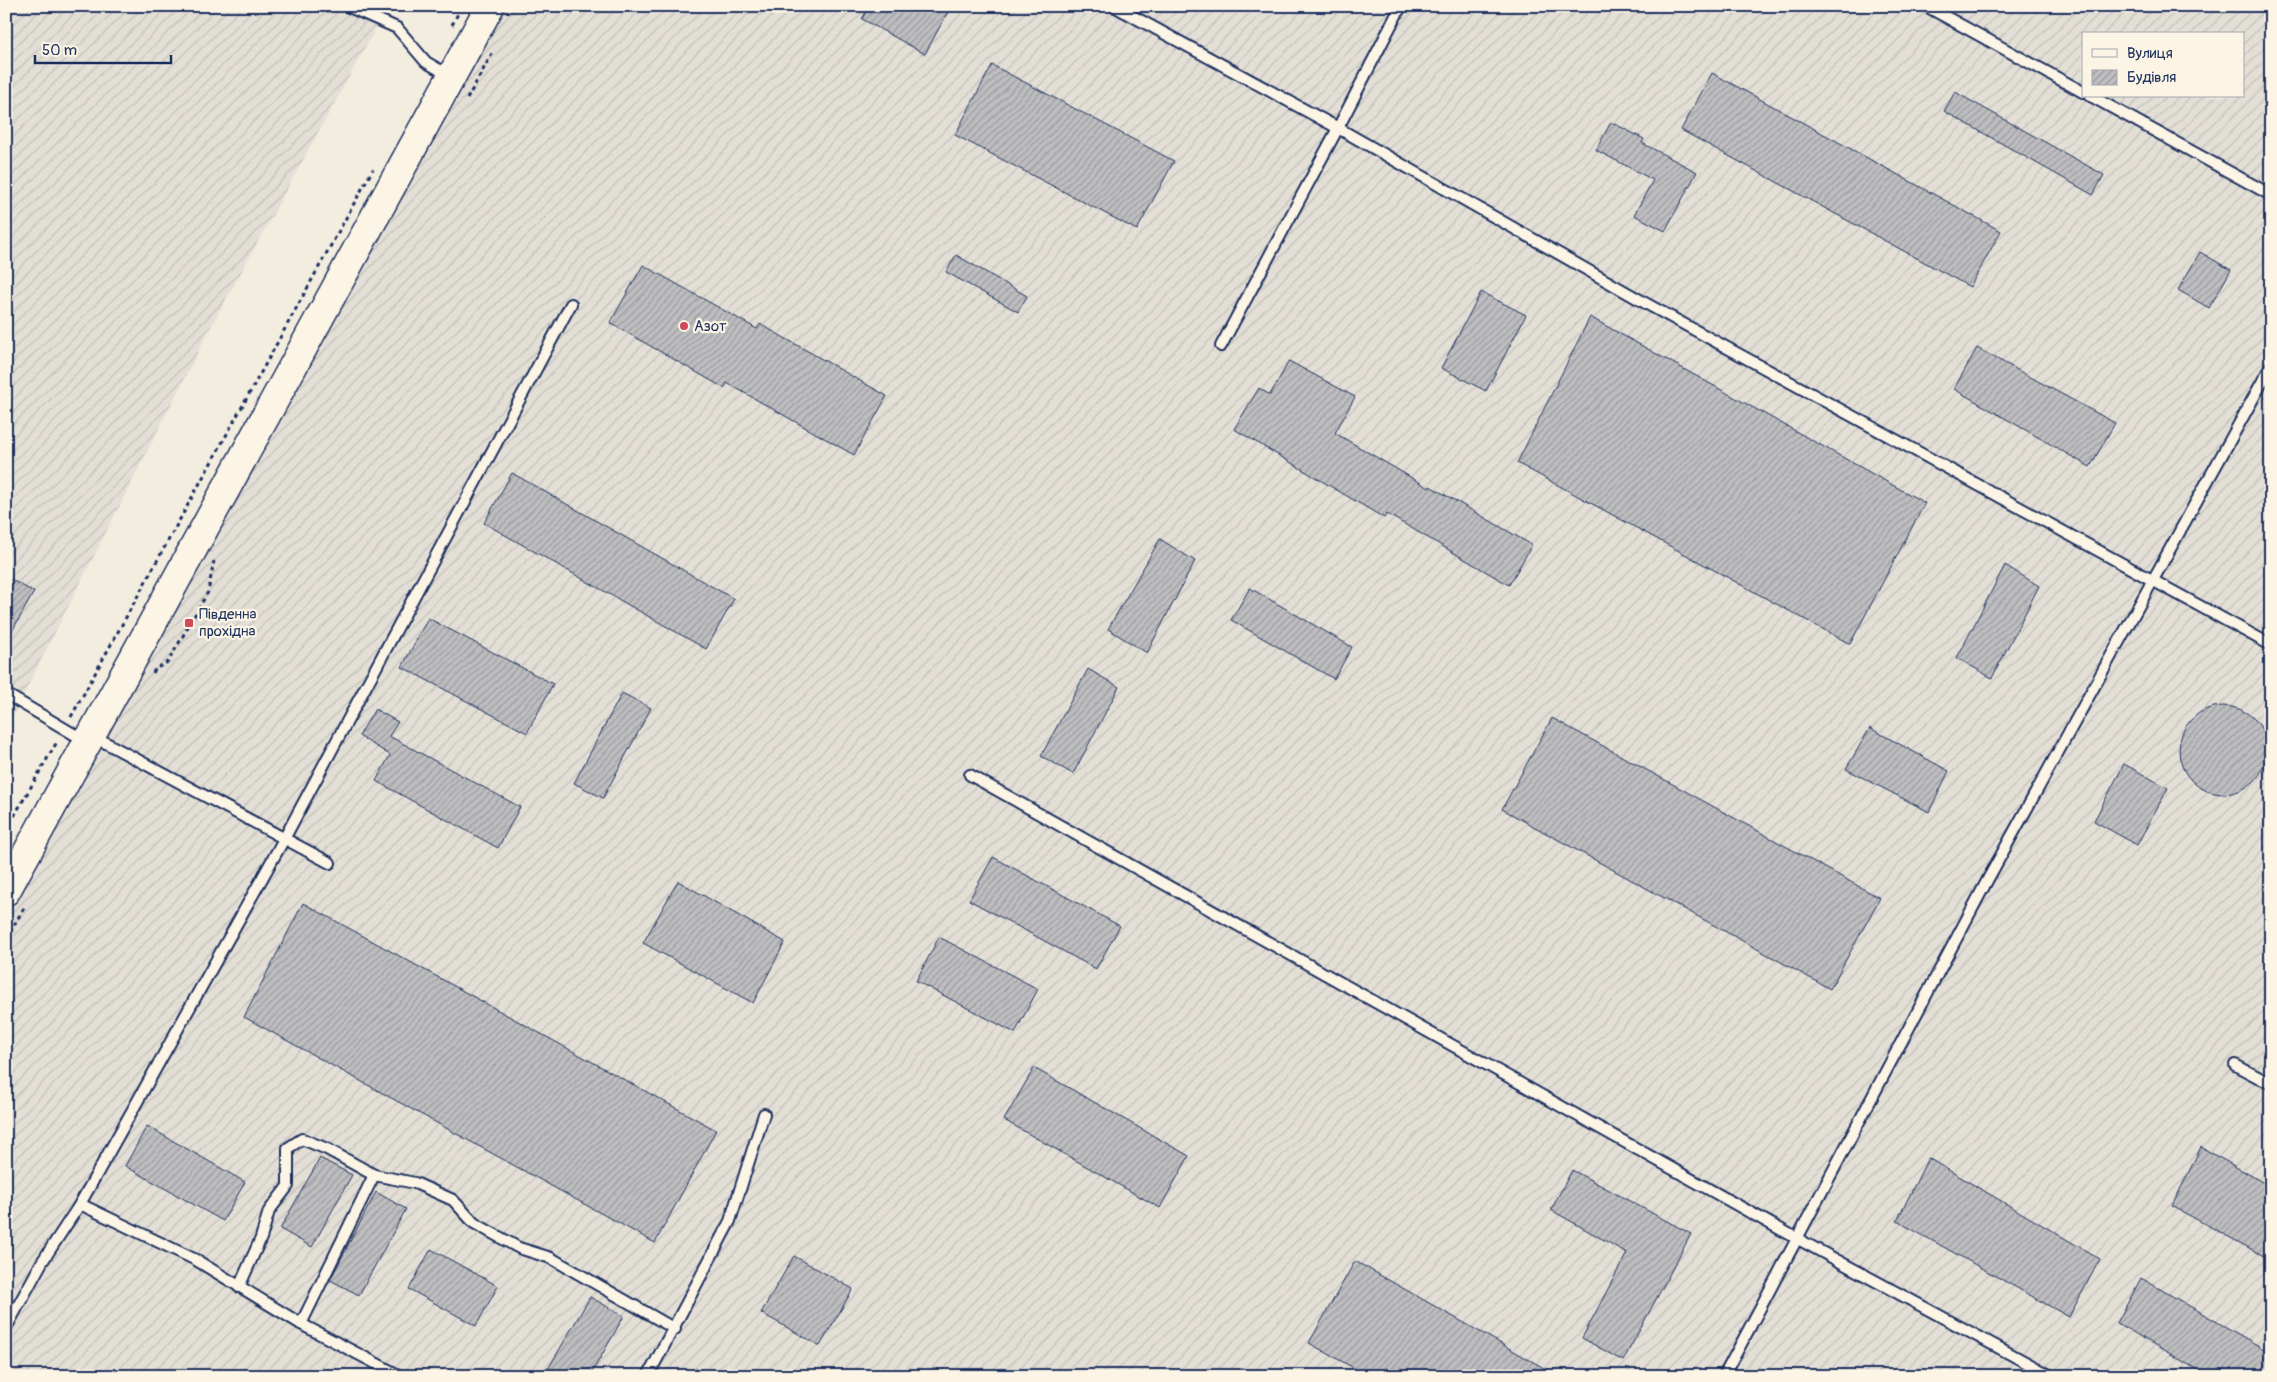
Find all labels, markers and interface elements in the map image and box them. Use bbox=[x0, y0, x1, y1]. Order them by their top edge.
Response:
scale bar bbox=[35, 32, 171, 64]
legend bbox=[2082, 32, 2244, 98]
text: 50 m bbox=[42, 41, 77, 60]
text: Вулиця bbox=[2127, 44, 2173, 63]
text: Будівля bbox=[2127, 68, 2176, 87]
place label: Азот bbox=[694, 317, 727, 336]
marker: Азот bbox=[678, 320, 690, 332]
place label: Південна прохідна bbox=[199, 605, 256, 641]
marker: Південна прохідна bbox=[183, 617, 195, 629]

